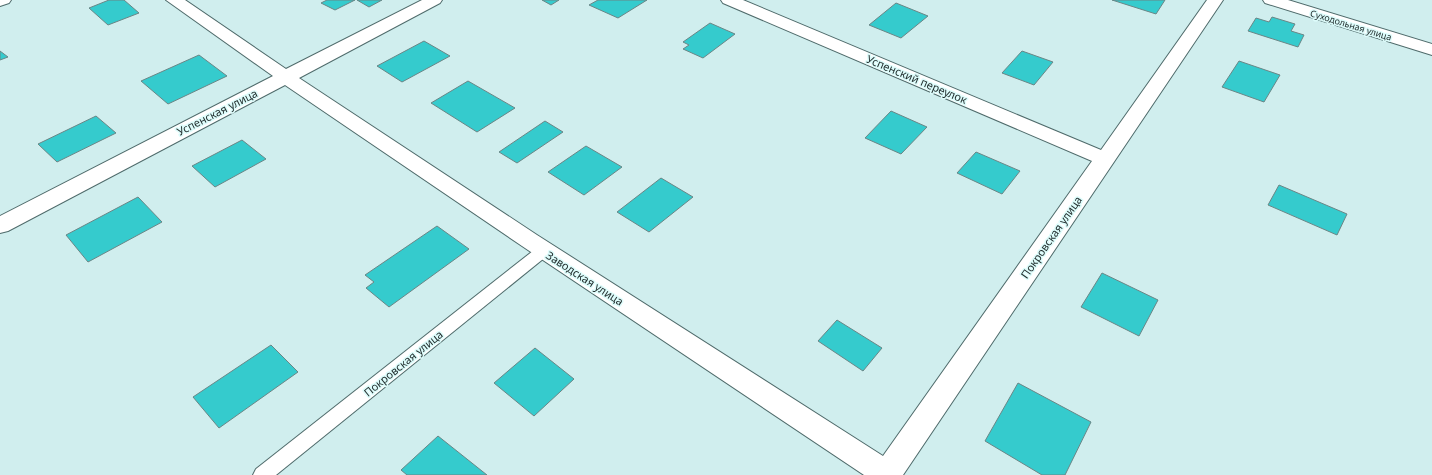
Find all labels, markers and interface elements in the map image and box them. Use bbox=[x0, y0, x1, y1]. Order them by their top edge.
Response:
street label: Суходольная улица bbox=[1309, 6, 1393, 44]
street label: Успенский переулок bbox=[864, 51, 970, 107]
street label: Успенская улица bbox=[174, 85, 260, 139]
street label: Покровская улица bbox=[1017, 193, 1085, 281]
street label: Заводская улица bbox=[543, 247, 627, 309]
street label: Покровская улица bbox=[360, 327, 446, 399]

